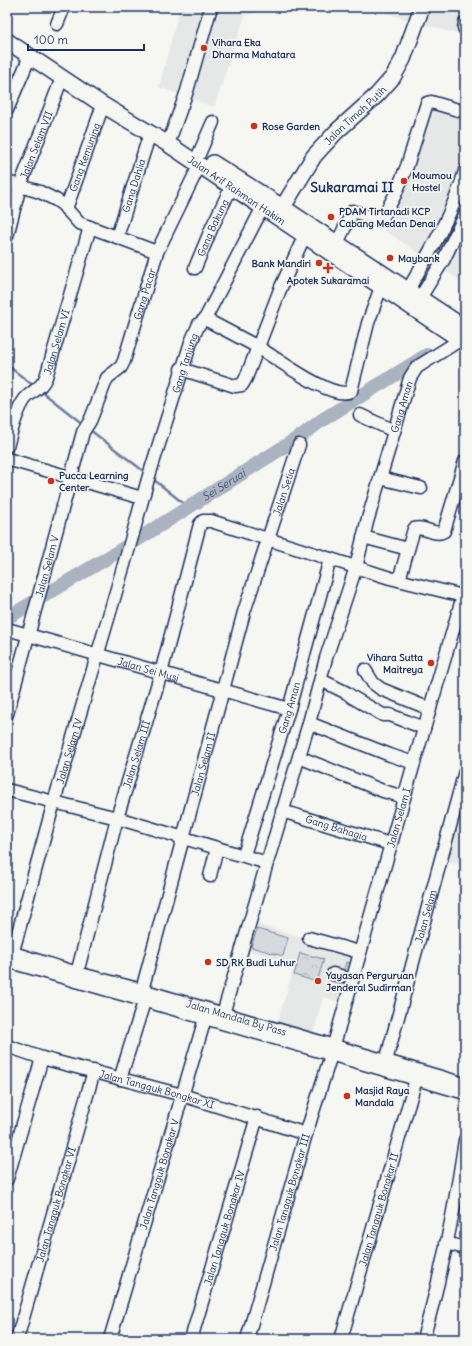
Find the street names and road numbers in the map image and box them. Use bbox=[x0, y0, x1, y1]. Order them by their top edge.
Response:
street label: Jalan Timah Putih bbox=[322, 83, 389, 148]
street label: Jalan Selam VII bbox=[17, 109, 56, 181]
street label: Gang Kemuning bbox=[67, 121, 103, 193]
street label: Jalan Arif Rahman Hakim bbox=[185, 153, 288, 228]
street label: Gang Dahlia bbox=[119, 157, 148, 214]
street label: Gang Bakung bbox=[195, 197, 232, 258]
street label: Gang Pacar bbox=[131, 267, 159, 321]
street label: Jalan Selam VI bbox=[41, 308, 73, 376]
street label: Gang Tanjung bbox=[169, 331, 201, 395]
street label: Gang Aman bbox=[388, 379, 416, 434]
street label: Jalan Setia bbox=[270, 466, 298, 517]
street label: Jalan Selam V bbox=[33, 534, 62, 599]
street label: Jalan Sei Musi bbox=[116, 655, 180, 684]
street label: Gang Aman bbox=[276, 680, 303, 735]
street label: Jalan Selam IV bbox=[54, 717, 85, 786]
street label: Jalan Selam III bbox=[120, 719, 153, 790]
street label: Jalan Selam II bbox=[189, 731, 218, 797]
street label: Jalan Selam I bbox=[384, 786, 414, 849]
street label: Gang Bahagia bbox=[304, 813, 369, 844]
street label: Jalan Selam bbox=[412, 888, 439, 944]
street label: Jalan Mandala By Pass bbox=[185, 997, 288, 1039]
street label: Jalan Tangguk Bongkar XI bbox=[98, 1067, 216, 1112]
street label: Jalan Tangguk Bongkar V bbox=[137, 1117, 182, 1231]
street label: Jalan Tangguk Bongkar III bbox=[267, 1132, 313, 1252]
street label: Jalan Tangguk Bongkar VI bbox=[33, 1146, 79, 1264]
street label: Jalan Tangguk Bongkar II bbox=[356, 1151, 401, 1268]
street label: Jalan Tangguk Bongkar IV bbox=[201, 1169, 248, 1287]

